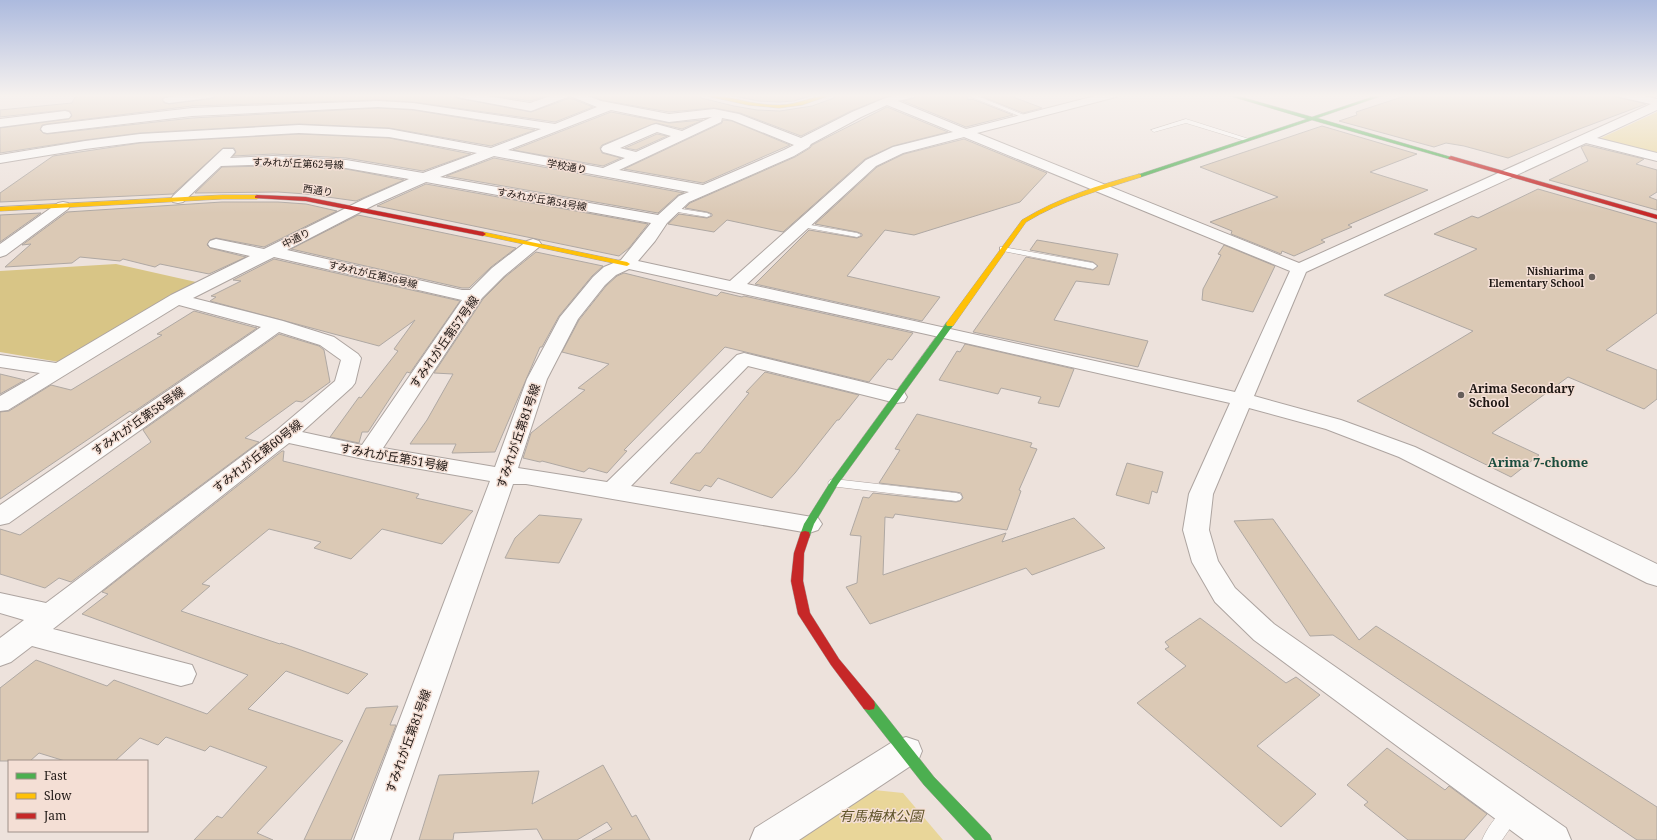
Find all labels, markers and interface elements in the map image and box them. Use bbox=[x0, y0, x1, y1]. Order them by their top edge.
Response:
street label: すみれが丘第62号線 bbox=[252, 154, 344, 172]
street label: 学校通り bbox=[546, 156, 588, 176]
street label: 西通り bbox=[302, 181, 334, 199]
street label: すみれが丘第54号線 bbox=[496, 184, 588, 214]
street label: 中通り bbox=[279, 225, 313, 251]
street label: すみれが丘第56号線 bbox=[327, 257, 419, 291]
place label: Nishiarima Elementary School bbox=[1489, 264, 1584, 290]
marker: Nishiarima Elementary School bbox=[1587, 272, 1597, 282]
street label: すみれが丘第57号線 bbox=[406, 292, 482, 392]
place label: Arima Secondary School bbox=[1469, 380, 1574, 411]
street label: すみれが丘第81号線 bbox=[492, 382, 544, 490]
street label: すみれが丘第58号線 bbox=[88, 383, 188, 459]
marker: Arima Secondary School bbox=[1456, 390, 1466, 400]
street label: すみれが丘第60号線 bbox=[209, 416, 305, 496]
street label: すみれが丘第51号線 bbox=[339, 439, 449, 475]
district label: Arima 7-chome bbox=[1488, 453, 1588, 471]
street label: すみれが丘第81号線 bbox=[381, 687, 435, 795]
legend bbox=[8, 760, 148, 832]
text: Fast bbox=[44, 767, 67, 784]
text: Slow bbox=[44, 787, 72, 804]
park label: 有馬梅林公園 bbox=[839, 806, 925, 825]
text: Jam bbox=[43, 807, 66, 824]

